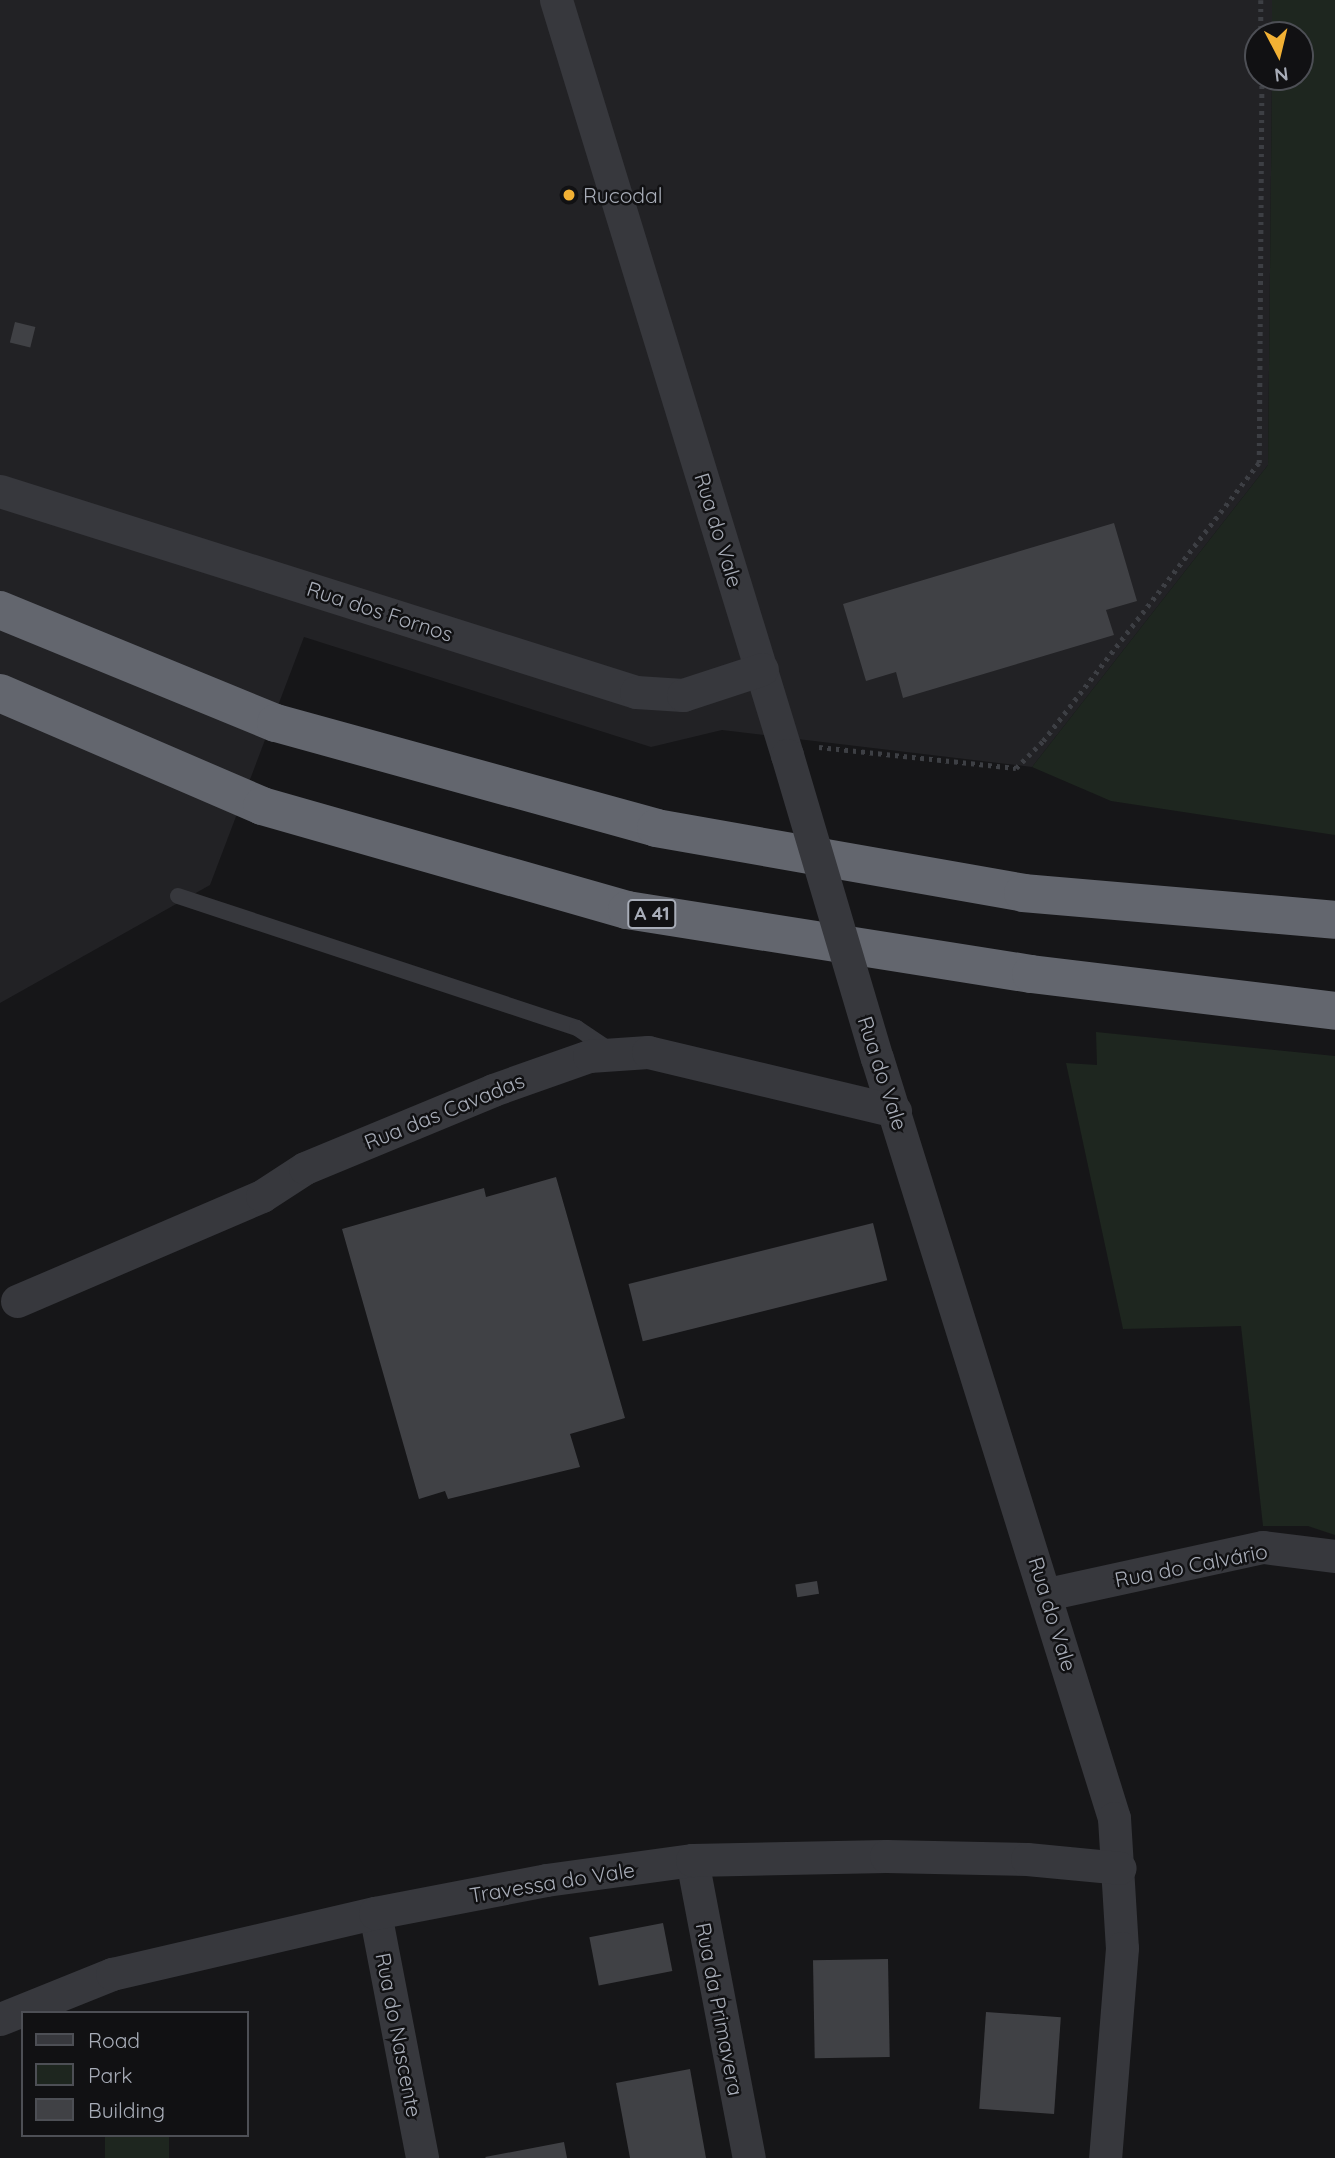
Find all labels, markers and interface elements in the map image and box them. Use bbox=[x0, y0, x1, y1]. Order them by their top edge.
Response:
north arrow bbox=[1244, 21, 1314, 91]
text: N bbox=[1273, 62, 1290, 88]
place label: Rucodal bbox=[583, 182, 663, 208]
marker: Rucodal bbox=[561, 187, 577, 203]
street label: Rua do Vale bbox=[690, 470, 748, 590]
street label: Rua dos Fornos bbox=[304, 575, 456, 647]
road number: A 41 bbox=[626, 898, 678, 930]
street label: Rua do Vale bbox=[853, 1013, 913, 1133]
street label: Rua das Cavadas bbox=[360, 1067, 528, 1155]
street label: Rua do Calvário bbox=[1112, 1538, 1270, 1592]
street label: Rua do Vale bbox=[1024, 1554, 1082, 1674]
street label: Travessa do Vale bbox=[468, 1856, 636, 1908]
street label: Rua da Primavera bbox=[691, 1920, 749, 2098]
street label: Rua do Nascente bbox=[371, 1951, 427, 2119]
legend bbox=[21, 2011, 248, 2137]
text: Road bbox=[88, 2027, 140, 2053]
text: Park bbox=[88, 2062, 132, 2088]
text: Building bbox=[88, 2097, 165, 2123]

